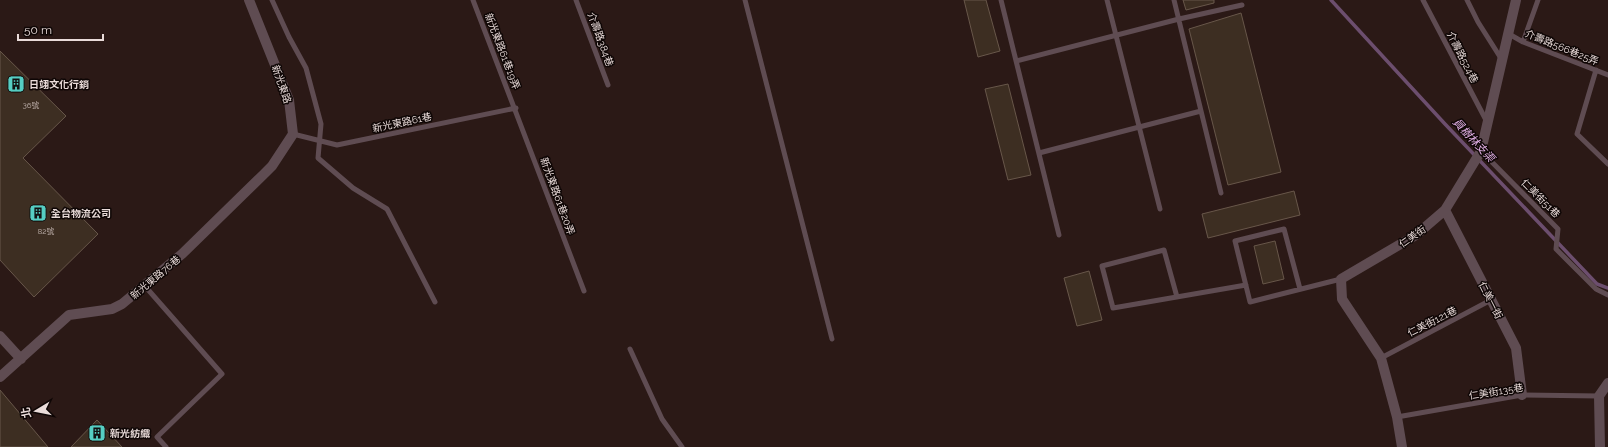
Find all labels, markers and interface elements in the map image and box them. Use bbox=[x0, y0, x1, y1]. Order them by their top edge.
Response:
street label: 介壽路384巷 bbox=[586, 11, 615, 68]
street label: 新光東路61巷19弄 bbox=[483, 12, 522, 91]
scale bar bbox=[18, 16, 103, 42]
text: 50 m bbox=[24, 23, 52, 37]
street label: 介壽路566巷25弄 bbox=[1524, 28, 1600, 67]
street label: 介壽路524巷 bbox=[1445, 30, 1480, 85]
street label: 新光東路 bbox=[270, 63, 293, 105]
building icon: 日翊文化行銷 bbox=[6, 74, 26, 94]
place label: 日翊文化行銷 bbox=[29, 79, 89, 90]
house number: 36號 bbox=[22, 100, 40, 110]
street label: 新光東路61巷 bbox=[371, 111, 433, 134]
water label: 員樹林支渠 bbox=[1450, 116, 1499, 166]
street label: 新光東路61巷20弄 bbox=[538, 156, 577, 236]
street label: 仁美街51巷 bbox=[1519, 177, 1562, 220]
building icon: 全台物流公司 bbox=[28, 203, 48, 223]
place label: 全台物流公司 bbox=[51, 208, 111, 219]
street label: 仁美街 bbox=[1397, 223, 1428, 250]
house number: 82號 bbox=[38, 226, 54, 236]
street label: 新光東路76巷 bbox=[128, 253, 182, 301]
street label: 仁美一街 bbox=[1477, 280, 1505, 321]
street label: 仁美街121巷 bbox=[1406, 304, 1459, 339]
street label: 仁美街135巷 bbox=[1468, 382, 1524, 401]
north arrow bbox=[16, 391, 56, 431]
text: 北 bbox=[19, 406, 34, 419]
building icon: 新光紡織 bbox=[87, 423, 107, 443]
place label: 新光紡織 bbox=[110, 428, 150, 439]

